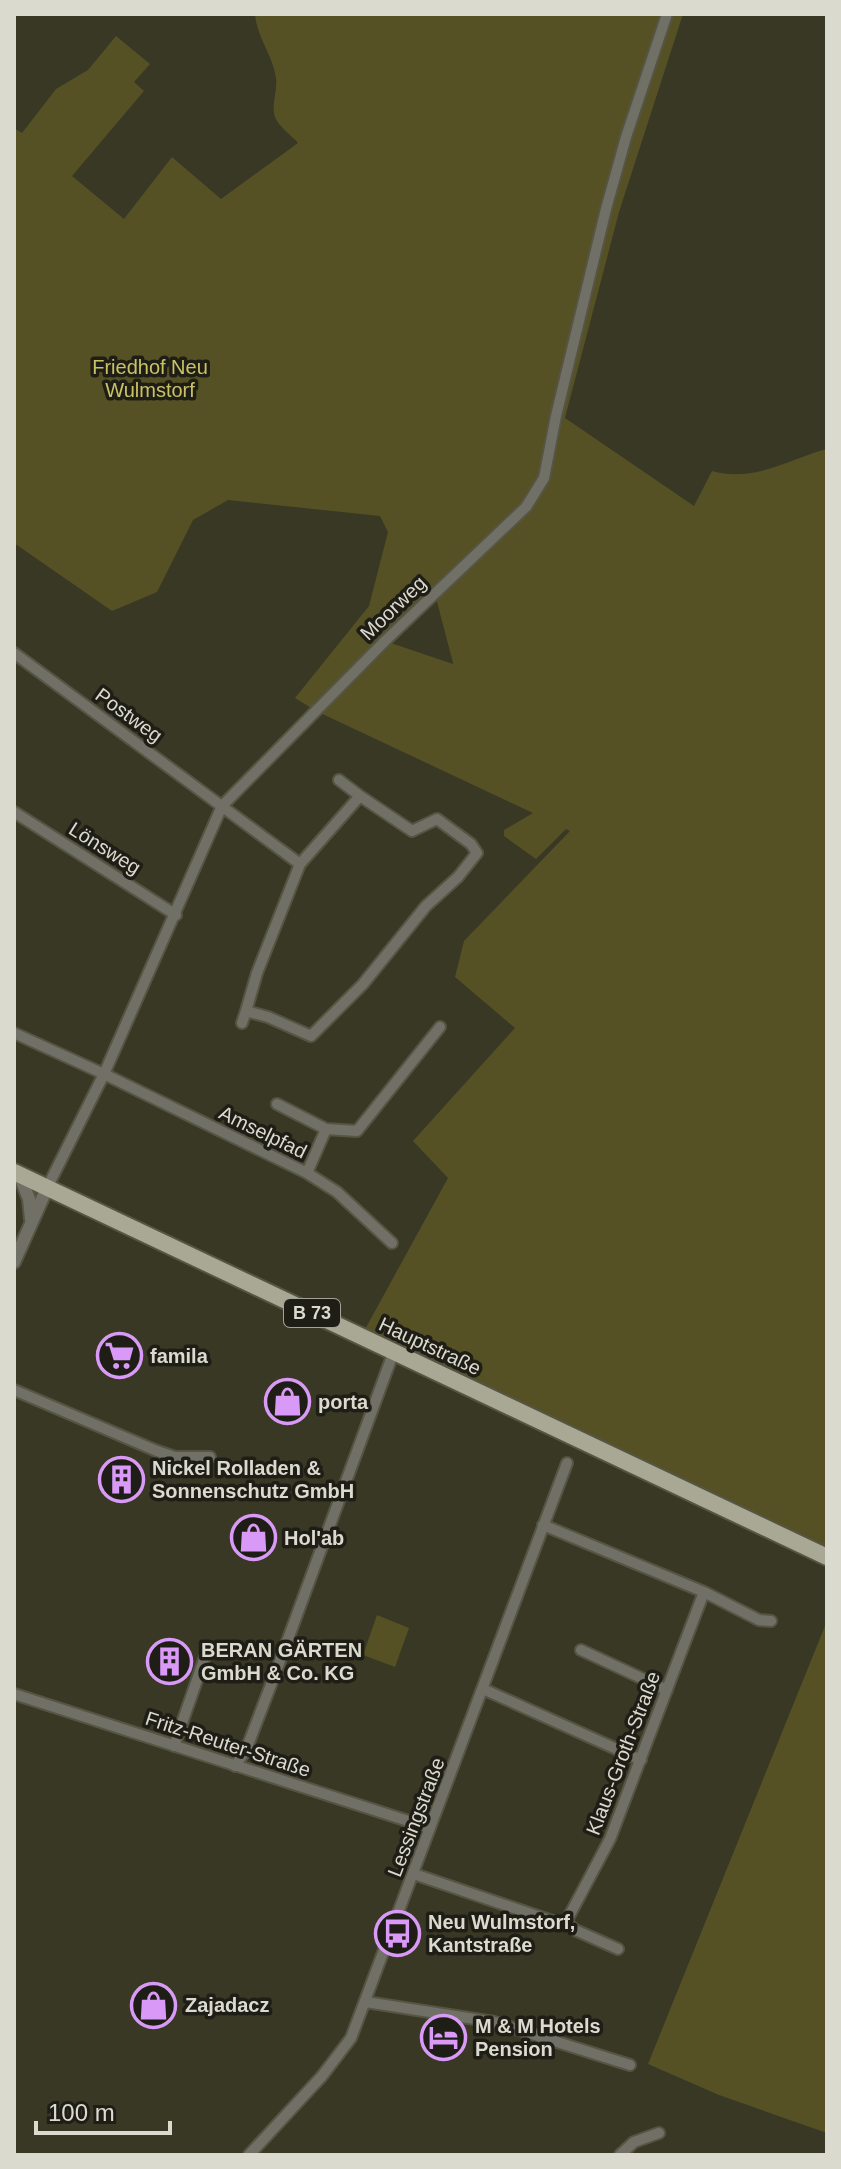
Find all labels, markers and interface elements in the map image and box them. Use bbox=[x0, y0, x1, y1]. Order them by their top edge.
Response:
park label: Friedhof Neu Wulmstorf bbox=[92, 356, 208, 401]
street label: Moorweg bbox=[356, 572, 430, 644]
street label: Postweg bbox=[92, 684, 166, 746]
street label: Lönsweg bbox=[65, 817, 145, 879]
street label: Amselpfad bbox=[216, 1101, 310, 1163]
road number: B 73 bbox=[284, 1299, 340, 1327]
street label: Hauptstraße bbox=[375, 1313, 485, 1379]
supermarket icon: famila bbox=[95, 1332, 143, 1380]
place label: famila bbox=[150, 1345, 209, 1367]
shop icon: porta bbox=[263, 1378, 311, 1426]
place label: porta bbox=[318, 1391, 369, 1413]
building icon: Nickel Rolladen & Sonnenschutz GmbH bbox=[97, 1456, 145, 1504]
place label: Nickel Rolladen & Sonnenschutz GmbH bbox=[152, 1457, 354, 1502]
shop icon: Hol'ab bbox=[229, 1514, 277, 1562]
place label: Hol'ab bbox=[284, 1527, 344, 1549]
building icon: BERAN GÄRTEN GmbH & Co. KG bbox=[146, 1638, 194, 1686]
place label: BERAN GÄRTEN GmbH & Co. KG bbox=[201, 1639, 362, 1684]
street label: Klaus-Groth-Straße bbox=[582, 1668, 664, 1838]
street label: Fritz-Reuter-Straße bbox=[143, 1707, 313, 1781]
street label: Lessingstraße bbox=[383, 1754, 449, 1880]
bus stop icon: Neu Wulmstorf, Kantstraße bbox=[373, 1909, 421, 1957]
place label: Neu Wulmstorf, Kantstraße bbox=[428, 1911, 575, 1956]
shop icon: Zajadacz bbox=[130, 1981, 178, 2029]
place label: Zajadacz bbox=[185, 1994, 269, 2016]
hotel icon: M & M Hotels Pension bbox=[420, 2014, 468, 2062]
place label: M & M Hotels Pension bbox=[475, 2015, 601, 2060]
scale bar bbox=[36, 2085, 170, 2135]
text: 100 m bbox=[48, 2099, 115, 2126]

